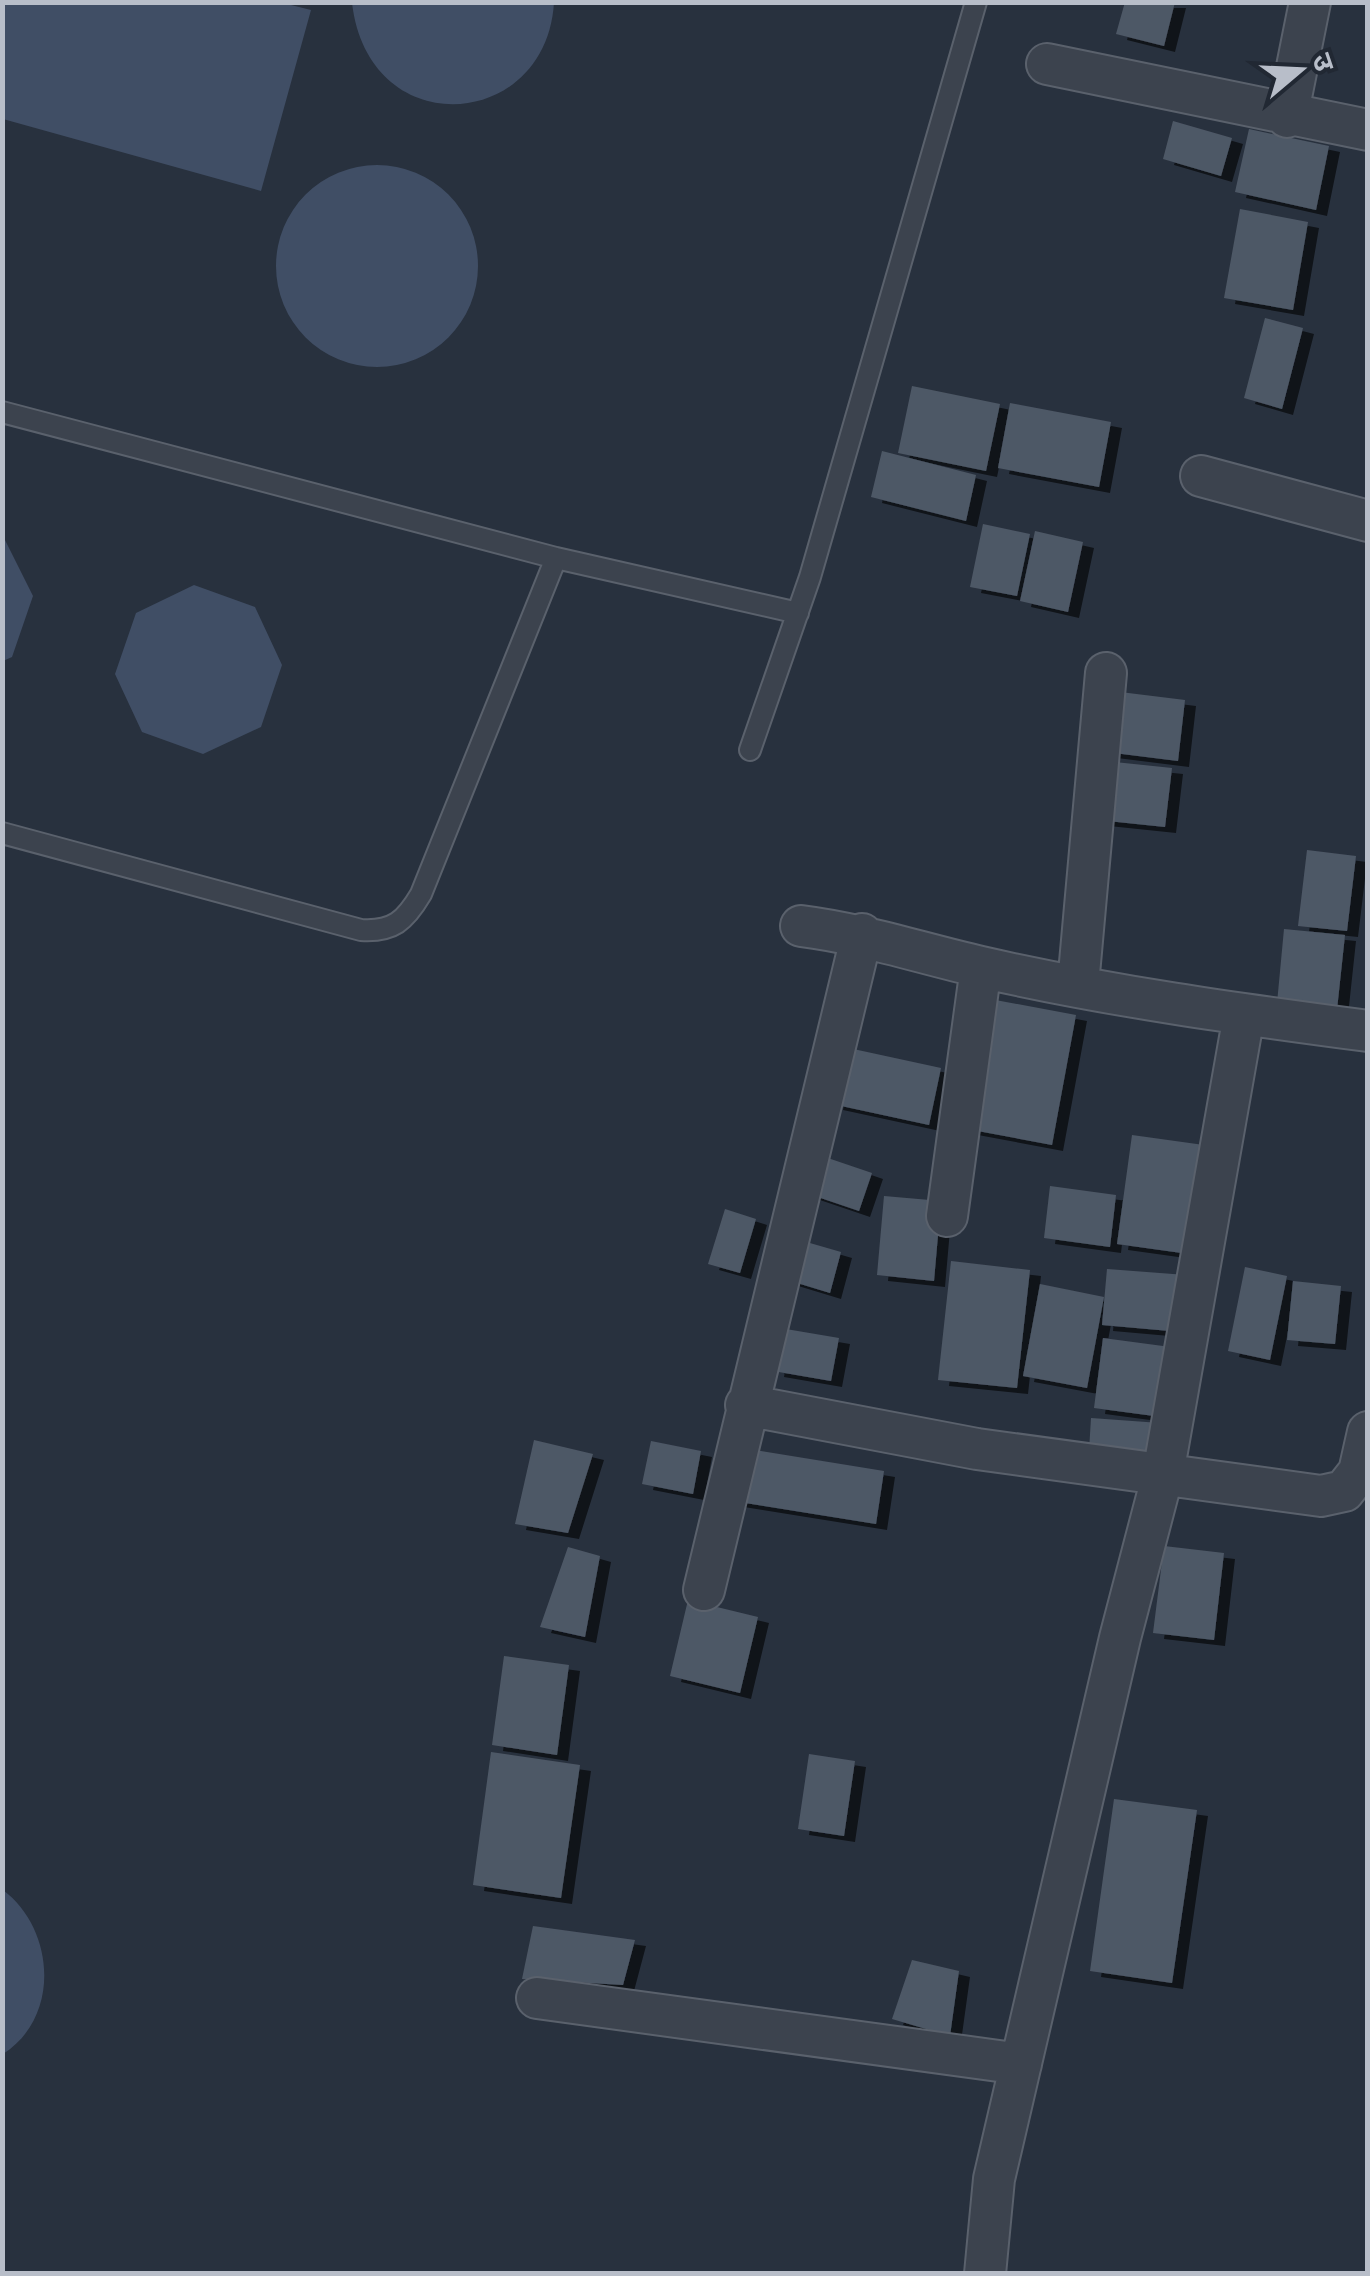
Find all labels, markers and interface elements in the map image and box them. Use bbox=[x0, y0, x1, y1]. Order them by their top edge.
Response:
north arrow bbox=[1250, 20, 1350, 120]
text: उ bbox=[1305, 49, 1342, 76]

